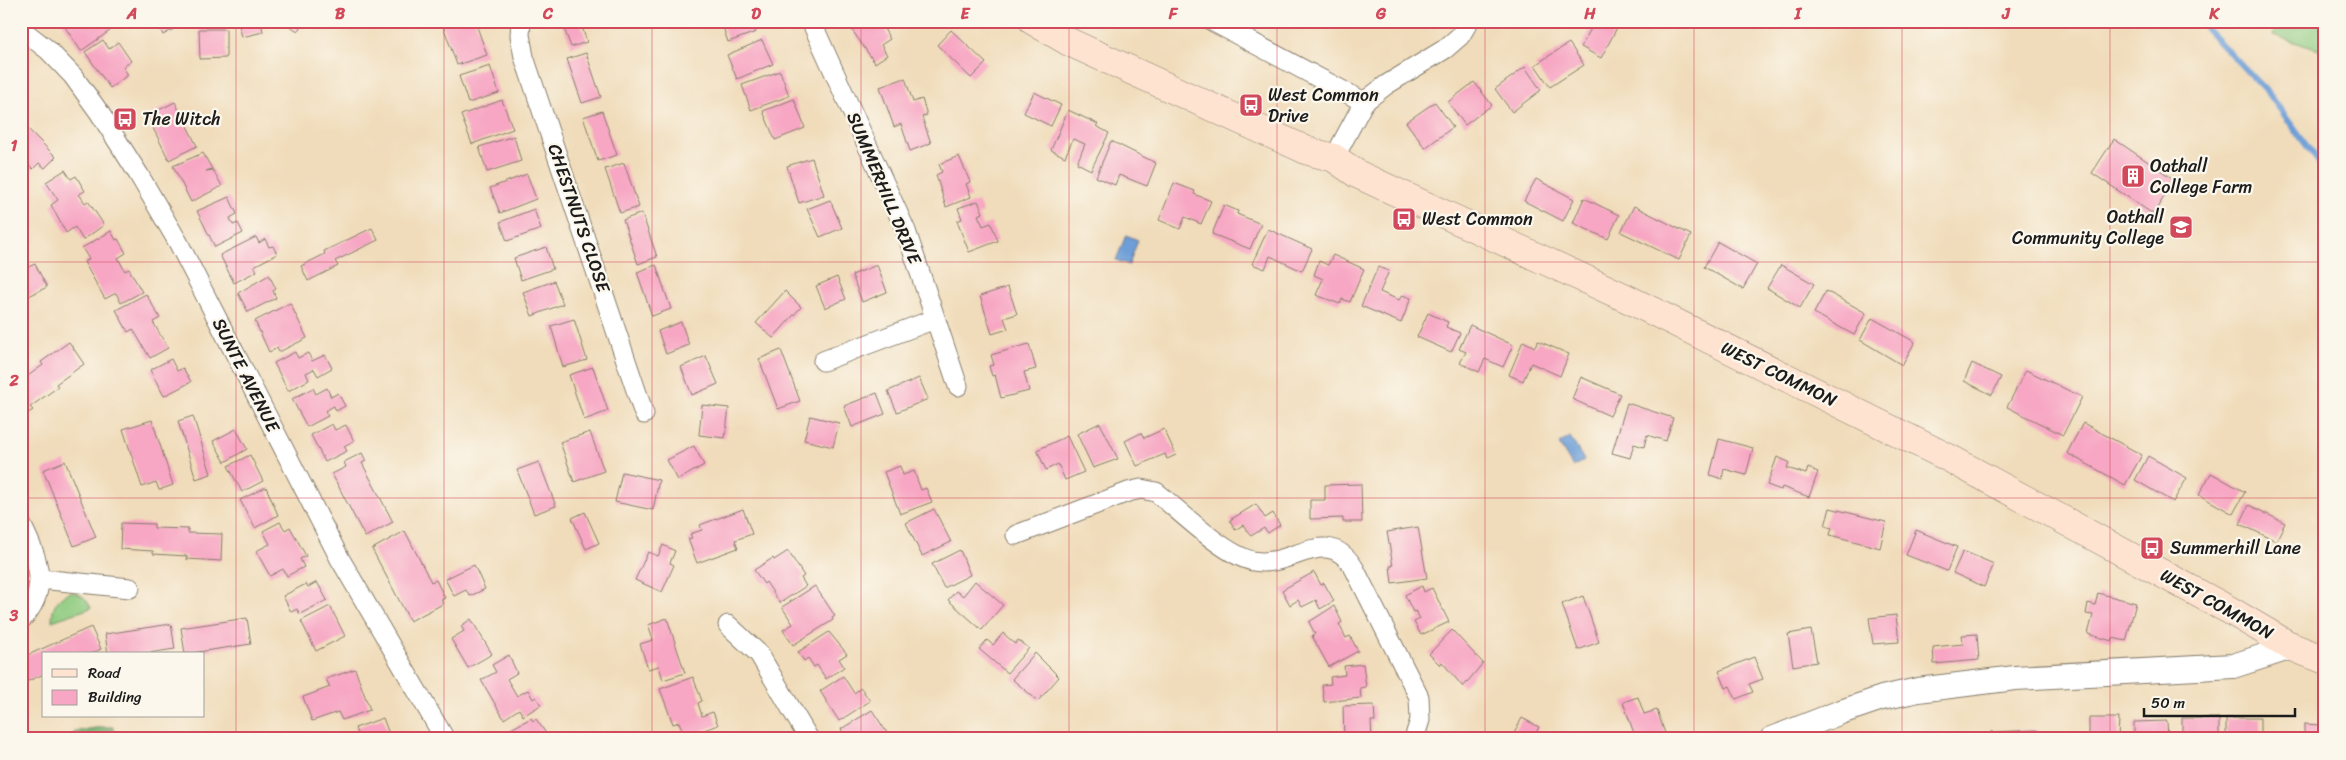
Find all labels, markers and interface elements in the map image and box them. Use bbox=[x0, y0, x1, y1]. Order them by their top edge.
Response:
text: A bbox=[126, 0, 137, 28]
text: B bbox=[335, 0, 346, 28]
text: C bbox=[542, 0, 554, 28]
text: D bbox=[751, 0, 761, 28]
text: E bbox=[961, 0, 971, 28]
text: F bbox=[1168, 0, 1179, 28]
text: G bbox=[1375, 0, 1387, 28]
text: H bbox=[1583, 0, 1596, 28]
text: I bbox=[1794, 0, 1803, 28]
text: J bbox=[2001, 0, 2011, 28]
text: K bbox=[2208, 0, 2220, 28]
place label: West Common Drive bbox=[1268, 79, 1379, 132]
bus stop icon: West Common Drive bbox=[1238, 92, 1264, 118]
place label: The Witch bbox=[142, 103, 221, 135]
bus stop icon: The Witch bbox=[112, 106, 138, 132]
street label: SUMMERHILL DRIVE bbox=[837, 107, 931, 270]
text: 1 bbox=[11, 131, 18, 160]
street label: CHESTNUTS CLOSE bbox=[539, 139, 620, 298]
place label: Oathall College Farm bbox=[2150, 150, 2253, 203]
building icon: Oathall College Farm bbox=[2120, 163, 2146, 189]
place label: Oathall Community College bbox=[2012, 201, 2165, 254]
place label: West Common bbox=[1422, 203, 1533, 235]
bus stop icon: West Common bbox=[1391, 206, 1417, 232]
school or university icon: Oathall Community College bbox=[2168, 214, 2194, 240]
street label: SUNTE AVENUE bbox=[203, 312, 289, 439]
street label: WEST COMMON bbox=[1715, 332, 1843, 416]
text: 2 bbox=[8, 366, 19, 395]
place label: Summerhill Lane bbox=[2170, 532, 2301, 564]
bus stop icon: Summerhill Lane bbox=[2139, 535, 2165, 561]
street label: WEST COMMON bbox=[2154, 560, 2280, 649]
text: 3 bbox=[9, 601, 19, 630]
legend bbox=[42, 652, 205, 718]
text: Road bbox=[88, 660, 121, 686]
text: Building bbox=[88, 684, 142, 710]
scale bar bbox=[2144, 685, 2295, 717]
text: 50 m bbox=[2151, 690, 2186, 716]

